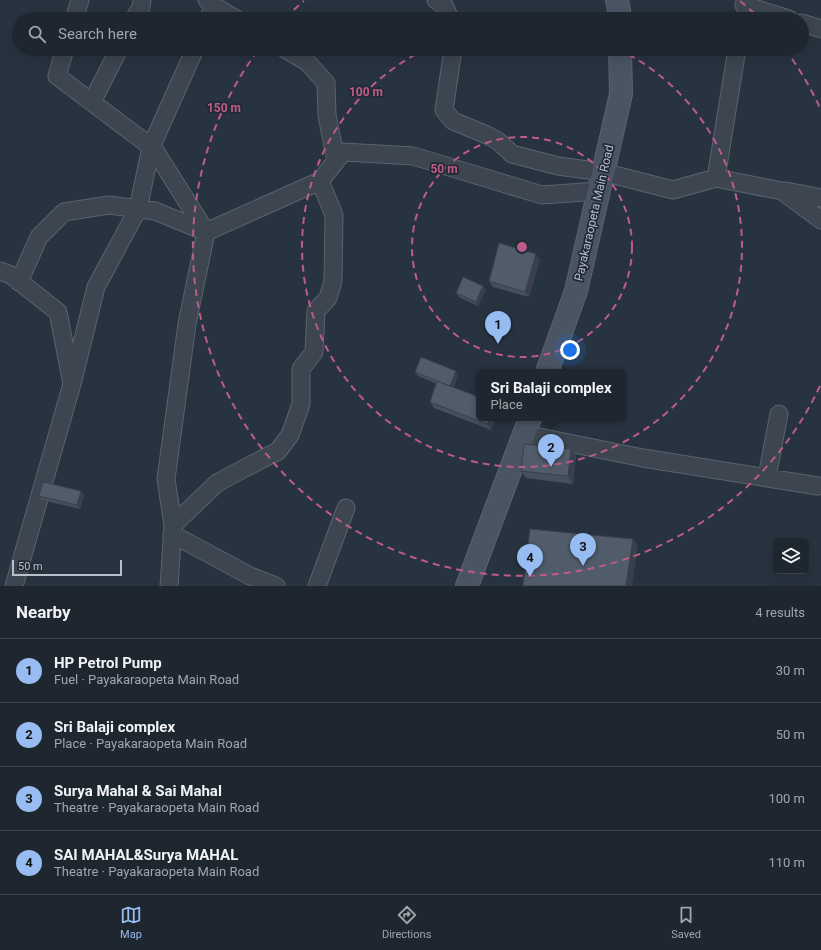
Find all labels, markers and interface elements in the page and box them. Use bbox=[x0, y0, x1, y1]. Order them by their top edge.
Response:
search box bbox=[12, 12, 809, 56]
icon: search bbox=[26, 23, 48, 45]
text: Search here bbox=[58, 25, 137, 43]
text: 100 m bbox=[349, 85, 383, 99]
text: 150 m bbox=[207, 101, 241, 115]
street label: Payakaraopeta Main Road bbox=[571, 143, 617, 283]
text: 50 m bbox=[430, 162, 458, 176]
centre of rings bbox=[515, 240, 529, 254]
pin: 1 bbox=[485, 311, 511, 344]
your location bbox=[560, 340, 580, 360]
popup bbox=[476, 369, 626, 421]
text: Sri Balaji complex bbox=[490, 379, 612, 397]
text: Place bbox=[490, 397, 523, 412]
pin: 2 bbox=[538, 434, 564, 467]
pin: 3 bbox=[570, 533, 596, 566]
map controls bbox=[773, 538, 809, 574]
button: layers bbox=[773, 538, 809, 574]
pin: 4 bbox=[517, 544, 543, 577]
scale bar bbox=[12, 558, 122, 577]
text: 50 m bbox=[18, 560, 43, 573]
text: Nearby bbox=[16, 602, 71, 622]
text: 4 results bbox=[755, 605, 805, 620]
text: HP Petrol Pump bbox=[54, 654, 162, 672]
text: 1 bbox=[25, 663, 33, 678]
text: 30 m bbox=[776, 663, 805, 678]
text: Fuel · Payakaraopeta Main Road bbox=[54, 672, 239, 687]
text: Sri Balaji complex bbox=[54, 718, 175, 736]
text: 2 bbox=[25, 727, 33, 742]
text: 50 m bbox=[776, 727, 805, 742]
text: Place · Payakaraopeta Main Road bbox=[54, 736, 247, 751]
text: Surya Mahal & Sai Mahal bbox=[54, 782, 222, 800]
text: 3 bbox=[25, 791, 33, 806]
text: 100 m bbox=[768, 791, 805, 806]
text: Theatre · Payakaraopeta Main Road bbox=[54, 800, 259, 815]
text: SAI MAHAL&Surya MAHAL bbox=[54, 846, 238, 864]
text: 4 bbox=[25, 855, 33, 870]
text: 110 m bbox=[768, 855, 805, 870]
text: Theatre · Payakaraopeta Main Road bbox=[54, 864, 259, 879]
tab: Map bbox=[120, 904, 142, 941]
tab: Directions bbox=[382, 904, 431, 941]
tab: Saved bbox=[671, 904, 701, 941]

